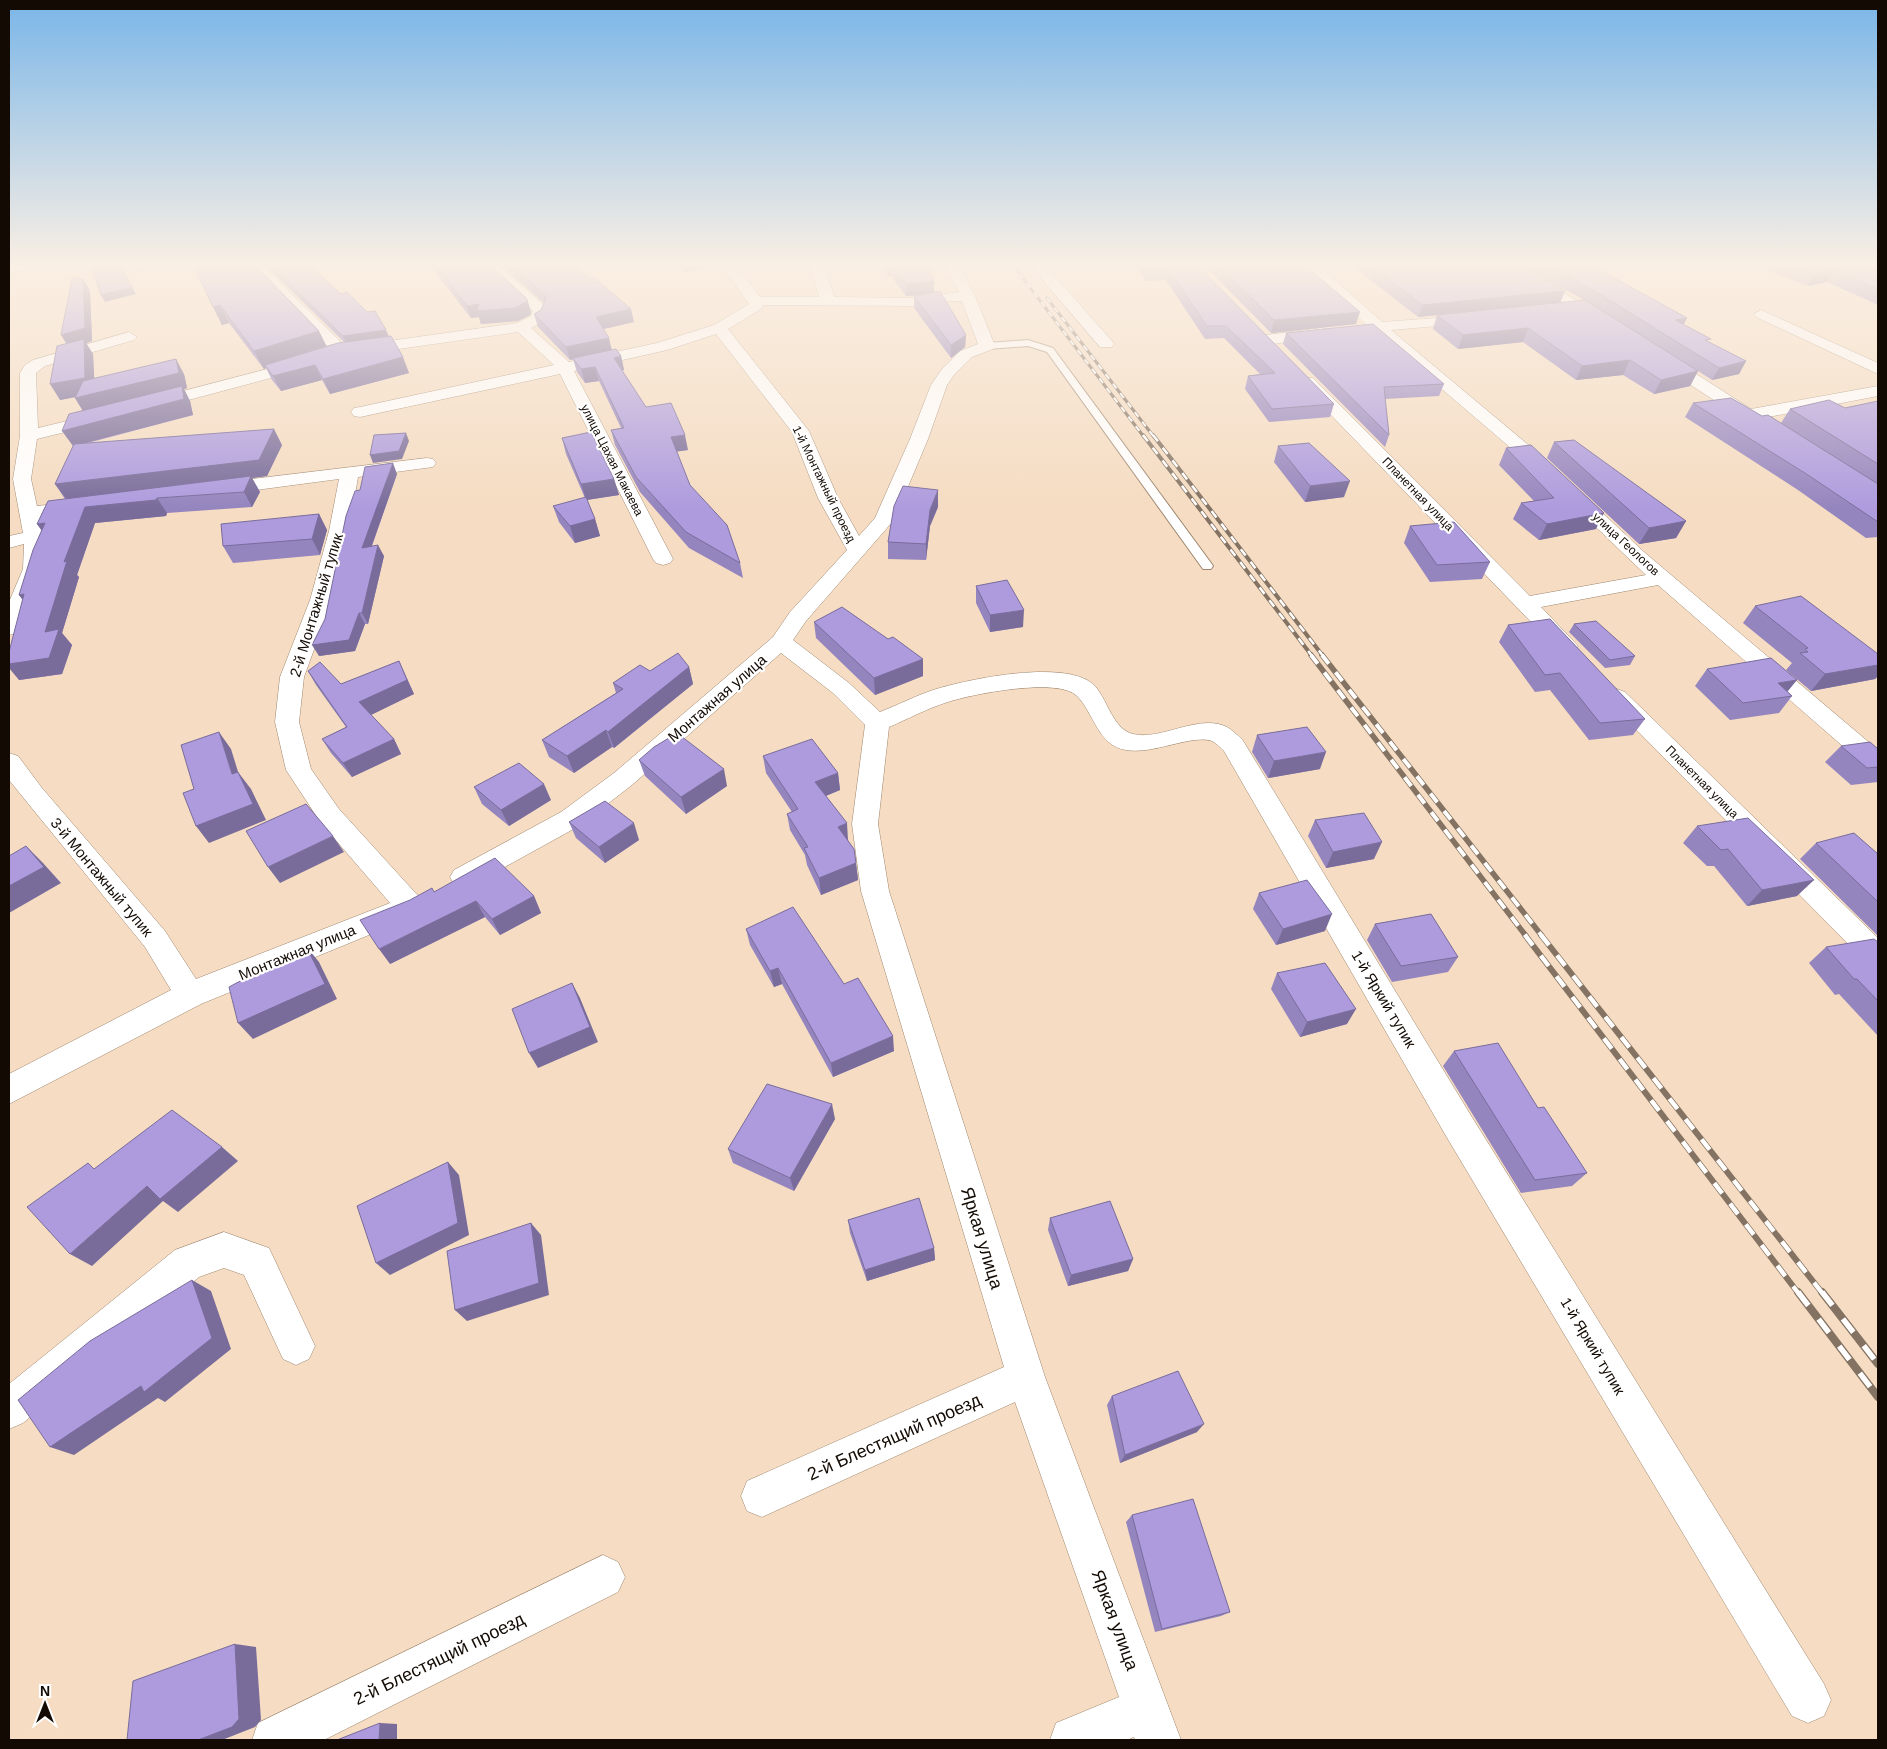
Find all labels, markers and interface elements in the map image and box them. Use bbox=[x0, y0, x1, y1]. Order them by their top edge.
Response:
street label: улица Цахая Макаева bbox=[578, 402, 646, 518]
street label: 1-й Монтажный проезд bbox=[790, 423, 858, 545]
street label: Планетная улица bbox=[1379, 454, 1457, 534]
street label: улица Геологов bbox=[1590, 510, 1662, 578]
street label: 2-й Монтажный тупик bbox=[286, 531, 346, 679]
street label: Монтажная улица bbox=[664, 650, 770, 745]
street label: Планетная улица bbox=[1663, 743, 1741, 821]
street label: 3-й Монтажный тупик bbox=[47, 814, 157, 940]
street label: Монтажная улица bbox=[236, 921, 359, 983]
street label: 1-й Яркий тупик bbox=[1348, 947, 1420, 1051]
street label: Яркая улица bbox=[957, 1185, 1007, 1292]
street label: 1-й Яркий тупик bbox=[1557, 1294, 1629, 1398]
street label: 2-й Блестящий проезд bbox=[804, 1389, 984, 1484]
street label: Яркая улица bbox=[1088, 1567, 1143, 1674]
street label: 2-й Блестящий проезд bbox=[350, 1609, 528, 1709]
north arrow bbox=[20, 1679, 70, 1729]
text: N bbox=[40, 1683, 50, 1699]

